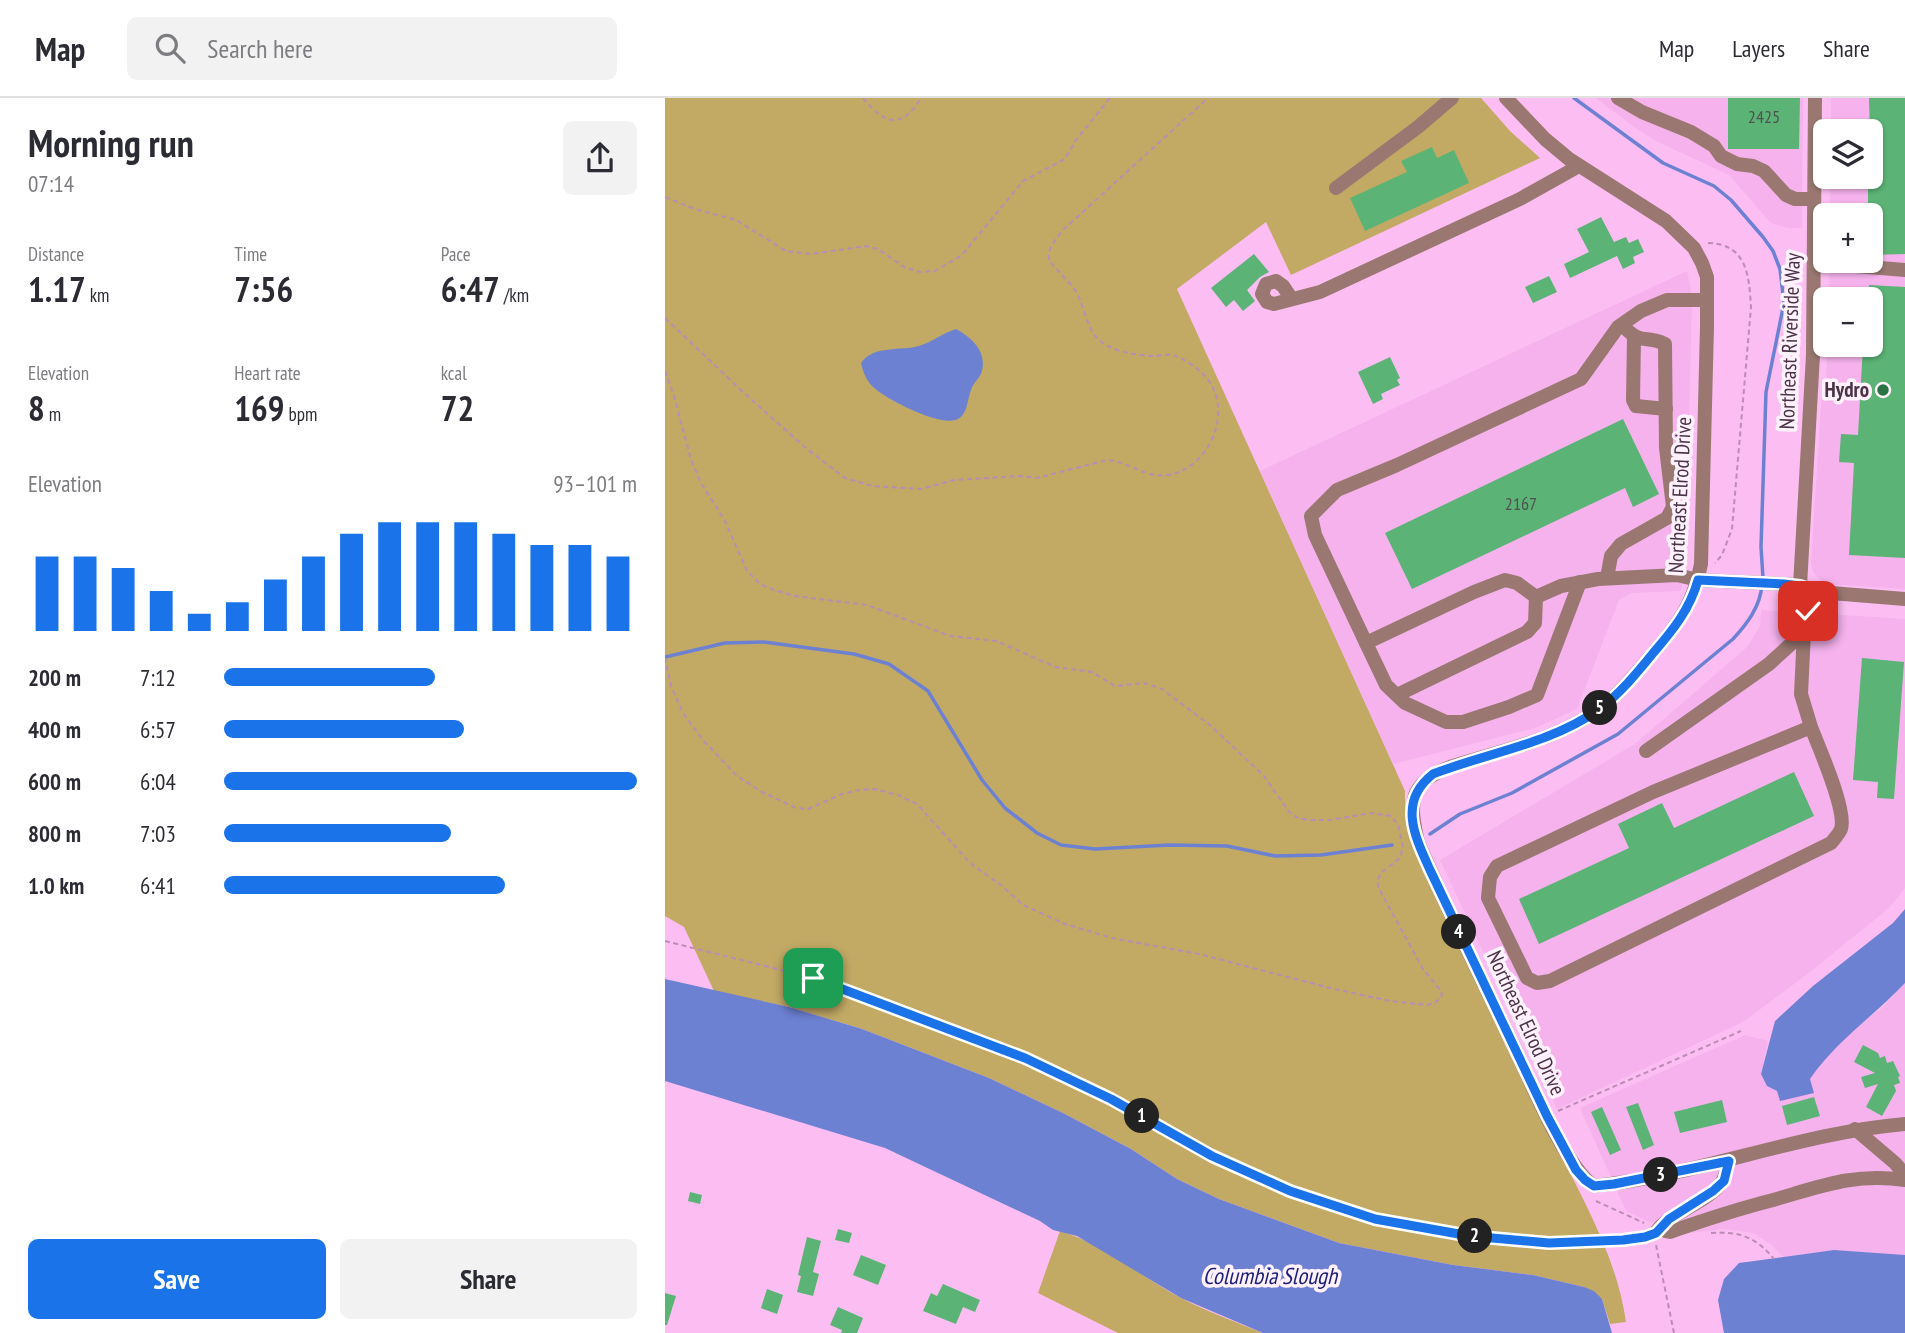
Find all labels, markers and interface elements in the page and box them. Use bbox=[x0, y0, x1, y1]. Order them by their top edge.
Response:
search box bbox=[127, 17, 617, 80]
text: Map bbox=[35, 27, 85, 70]
icon: search bbox=[151, 29, 189, 67]
text: Search here bbox=[207, 32, 313, 65]
text: Map bbox=[1659, 33, 1694, 64]
text: Layers bbox=[1732, 33, 1785, 64]
text: Share bbox=[1823, 33, 1870, 64]
house number: 2425 bbox=[1748, 105, 1780, 128]
text: Morning run bbox=[28, 118, 194, 167]
map controls bbox=[1813, 119, 1883, 357]
button: layers bbox=[1813, 119, 1883, 189]
button: share bbox=[563, 121, 637, 195]
text: 07:14 bbox=[28, 169, 74, 198]
button: + bbox=[1813, 203, 1883, 273]
text: Distance bbox=[28, 242, 84, 266]
text: Time bbox=[234, 242, 267, 266]
text: Pace bbox=[441, 242, 471, 266]
street label: Northeast Riverside Way bbox=[1773, 252, 1806, 430]
text: 1.17 bbox=[28, 266, 86, 312]
text: 7:56 bbox=[234, 266, 293, 312]
text: 6:47 bbox=[441, 266, 500, 312]
text: km bbox=[86, 283, 109, 307]
text: /km bbox=[500, 283, 529, 307]
button: − bbox=[1813, 287, 1883, 357]
text: Elevation bbox=[28, 361, 89, 385]
text: Heart rate bbox=[234, 361, 301, 385]
text: kcal bbox=[441, 361, 467, 385]
place label: Hydro bbox=[1825, 376, 1869, 403]
marker: Hydro bbox=[1875, 382, 1891, 398]
text: 8 bbox=[28, 385, 45, 431]
text: 169 bbox=[234, 385, 285, 431]
text: 72 bbox=[441, 385, 474, 431]
text: m bbox=[45, 402, 61, 426]
text: bpm bbox=[285, 402, 317, 426]
street label: Northeast Elrod Drive bbox=[1662, 416, 1697, 574]
text: Elevation bbox=[28, 469, 102, 498]
text: 93–101 m bbox=[553, 469, 637, 498]
house number: 2167 bbox=[1505, 492, 1537, 515]
pin bbox=[1778, 581, 1838, 641]
icon: check bbox=[1789, 592, 1827, 630]
text: 200 m bbox=[28, 663, 81, 692]
text: 7:12 bbox=[140, 663, 176, 692]
pin: 5 bbox=[1583, 690, 1618, 726]
text: 5 bbox=[1595, 695, 1604, 719]
text: 400 m bbox=[28, 715, 81, 744]
text: 6:57 bbox=[140, 715, 176, 744]
text: 600 m bbox=[28, 767, 81, 796]
text: 6:04 bbox=[140, 767, 176, 796]
text: 800 m bbox=[28, 819, 81, 848]
text: 7:03 bbox=[140, 819, 176, 848]
text: 1.0 km bbox=[28, 871, 84, 900]
text: 6:41 bbox=[140, 871, 176, 900]
pin: 4 bbox=[1441, 914, 1477, 950]
text: 4 bbox=[1454, 919, 1463, 943]
street label: Northeast Elrod Drive bbox=[1481, 946, 1572, 1099]
pin bbox=[783, 948, 843, 1008]
icon: arrive bbox=[794, 959, 832, 997]
pin: 1 bbox=[1125, 1098, 1159, 1134]
text: 1 bbox=[1137, 1103, 1146, 1127]
pin: 3 bbox=[1643, 1158, 1679, 1192]
text: 3 bbox=[1656, 1162, 1665, 1186]
pin: 2 bbox=[1457, 1218, 1493, 1254]
text: 2 bbox=[1470, 1223, 1479, 1247]
button: Save bbox=[28, 1239, 326, 1319]
button: Share bbox=[340, 1239, 637, 1319]
water label: Columbia Slough bbox=[1203, 1261, 1339, 1290]

